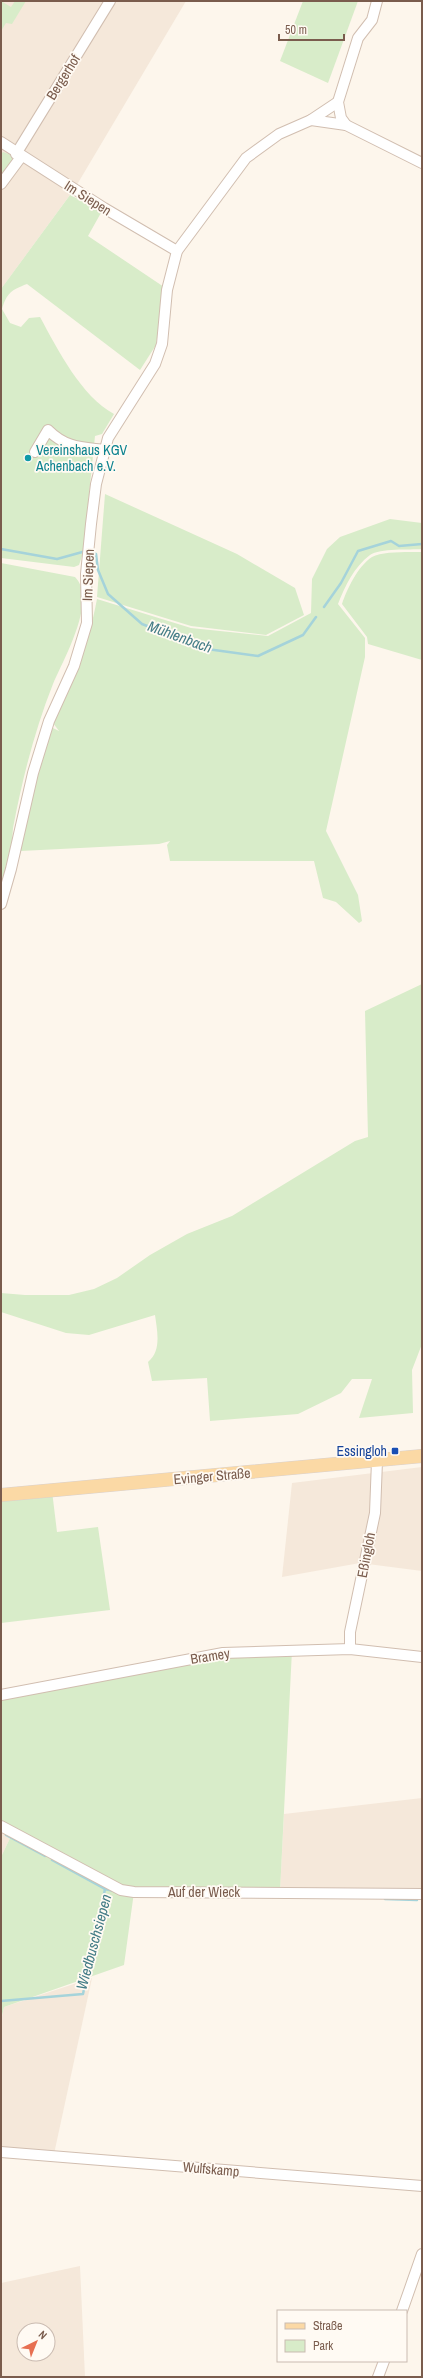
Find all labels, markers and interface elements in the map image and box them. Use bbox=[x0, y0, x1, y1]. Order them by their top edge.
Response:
scale bar bbox=[279, 16, 344, 42]
text: 50 m bbox=[285, 22, 307, 38]
street label: Bergerhof bbox=[42, 50, 84, 103]
street label: Im Siepen bbox=[61, 176, 115, 220]
place label: Vereinshaus KGV Achenbach e.V. bbox=[35, 441, 128, 475]
marker: Vereinshaus KGV Achenbach e.V. bbox=[23, 453, 33, 463]
street label: Im Siepen bbox=[78, 549, 98, 601]
water label: Mühlenbach bbox=[145, 615, 215, 658]
place label: Essingloh bbox=[337, 1442, 387, 1460]
marker: Essingloh bbox=[390, 1446, 400, 1456]
street label: Evinger Straße bbox=[173, 1464, 251, 1488]
street label: Eßingloh bbox=[353, 1531, 379, 1579]
street label: Bramey bbox=[189, 1644, 231, 1668]
street label: Auf der Wieck bbox=[167, 1883, 240, 1901]
water label: Wiedbuschsiepen bbox=[71, 1892, 116, 1992]
street label: Wulfskamp bbox=[182, 2158, 240, 2180]
legend bbox=[277, 2310, 407, 2362]
text: Straße bbox=[313, 2318, 343, 2334]
north arrow bbox=[16, 2322, 56, 2362]
text: N bbox=[36, 2327, 50, 2342]
text: Park bbox=[313, 2338, 333, 2354]

